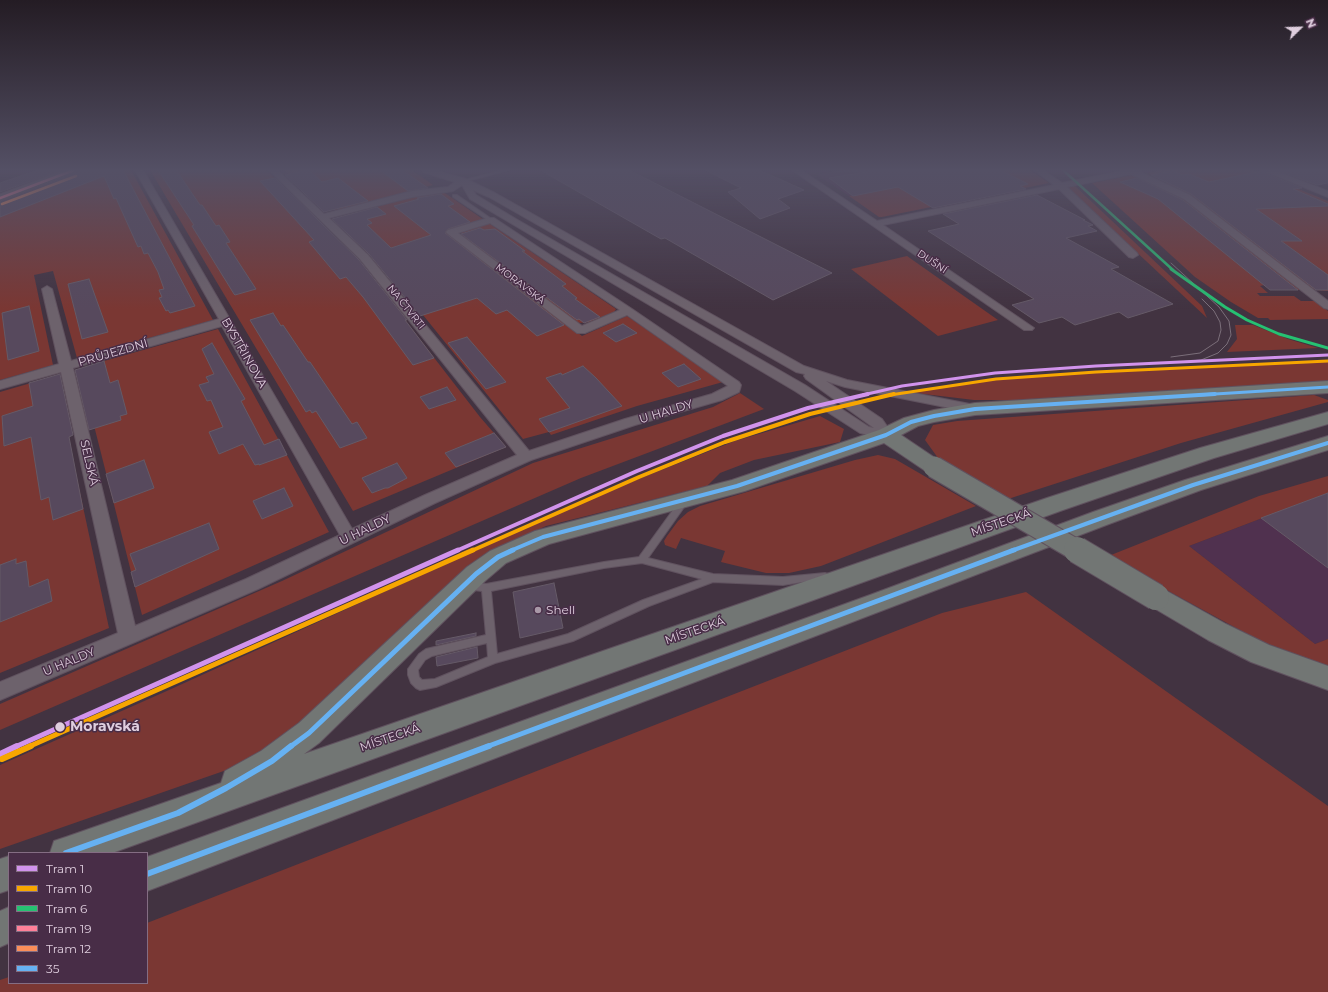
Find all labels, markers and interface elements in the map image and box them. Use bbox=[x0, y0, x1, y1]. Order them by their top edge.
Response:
north arrow bbox=[1280, 8, 1320, 48]
text: N bbox=[1303, 16, 1319, 30]
street label: DUŠNÍ bbox=[915, 248, 949, 276]
street label: MORAVSKÁ bbox=[493, 261, 547, 307]
street label: NA ČTVRTI bbox=[385, 283, 427, 331]
street label: BYSTŘINOVA bbox=[218, 315, 270, 391]
street label: PRŮJEZDNÍ bbox=[76, 336, 150, 370]
street label: U HALDY bbox=[637, 397, 695, 427]
street label: SELSKÁ bbox=[77, 439, 101, 487]
street label: MÍSTECKÁ bbox=[969, 506, 1033, 540]
street label: U HALDY bbox=[337, 511, 393, 549]
place label: Shell bbox=[546, 603, 575, 617]
marker: Shell bbox=[533, 605, 543, 615]
street label: MÍSTECKÁ bbox=[663, 614, 727, 648]
street label: U HALDY bbox=[41, 645, 97, 679]
place label: Moravská bbox=[70, 719, 140, 735]
marker: Moravská bbox=[53, 720, 67, 734]
street label: MÍSTECKÁ bbox=[358, 721, 422, 755]
legend bbox=[8, 852, 148, 984]
text: Tram 1 bbox=[46, 861, 84, 876]
text: Tram 10 bbox=[46, 881, 92, 896]
text: Tram 6 bbox=[46, 901, 87, 916]
text: Tram 19 bbox=[46, 921, 92, 936]
text: Tram 12 bbox=[46, 941, 91, 956]
text: 35 bbox=[46, 961, 59, 976]

